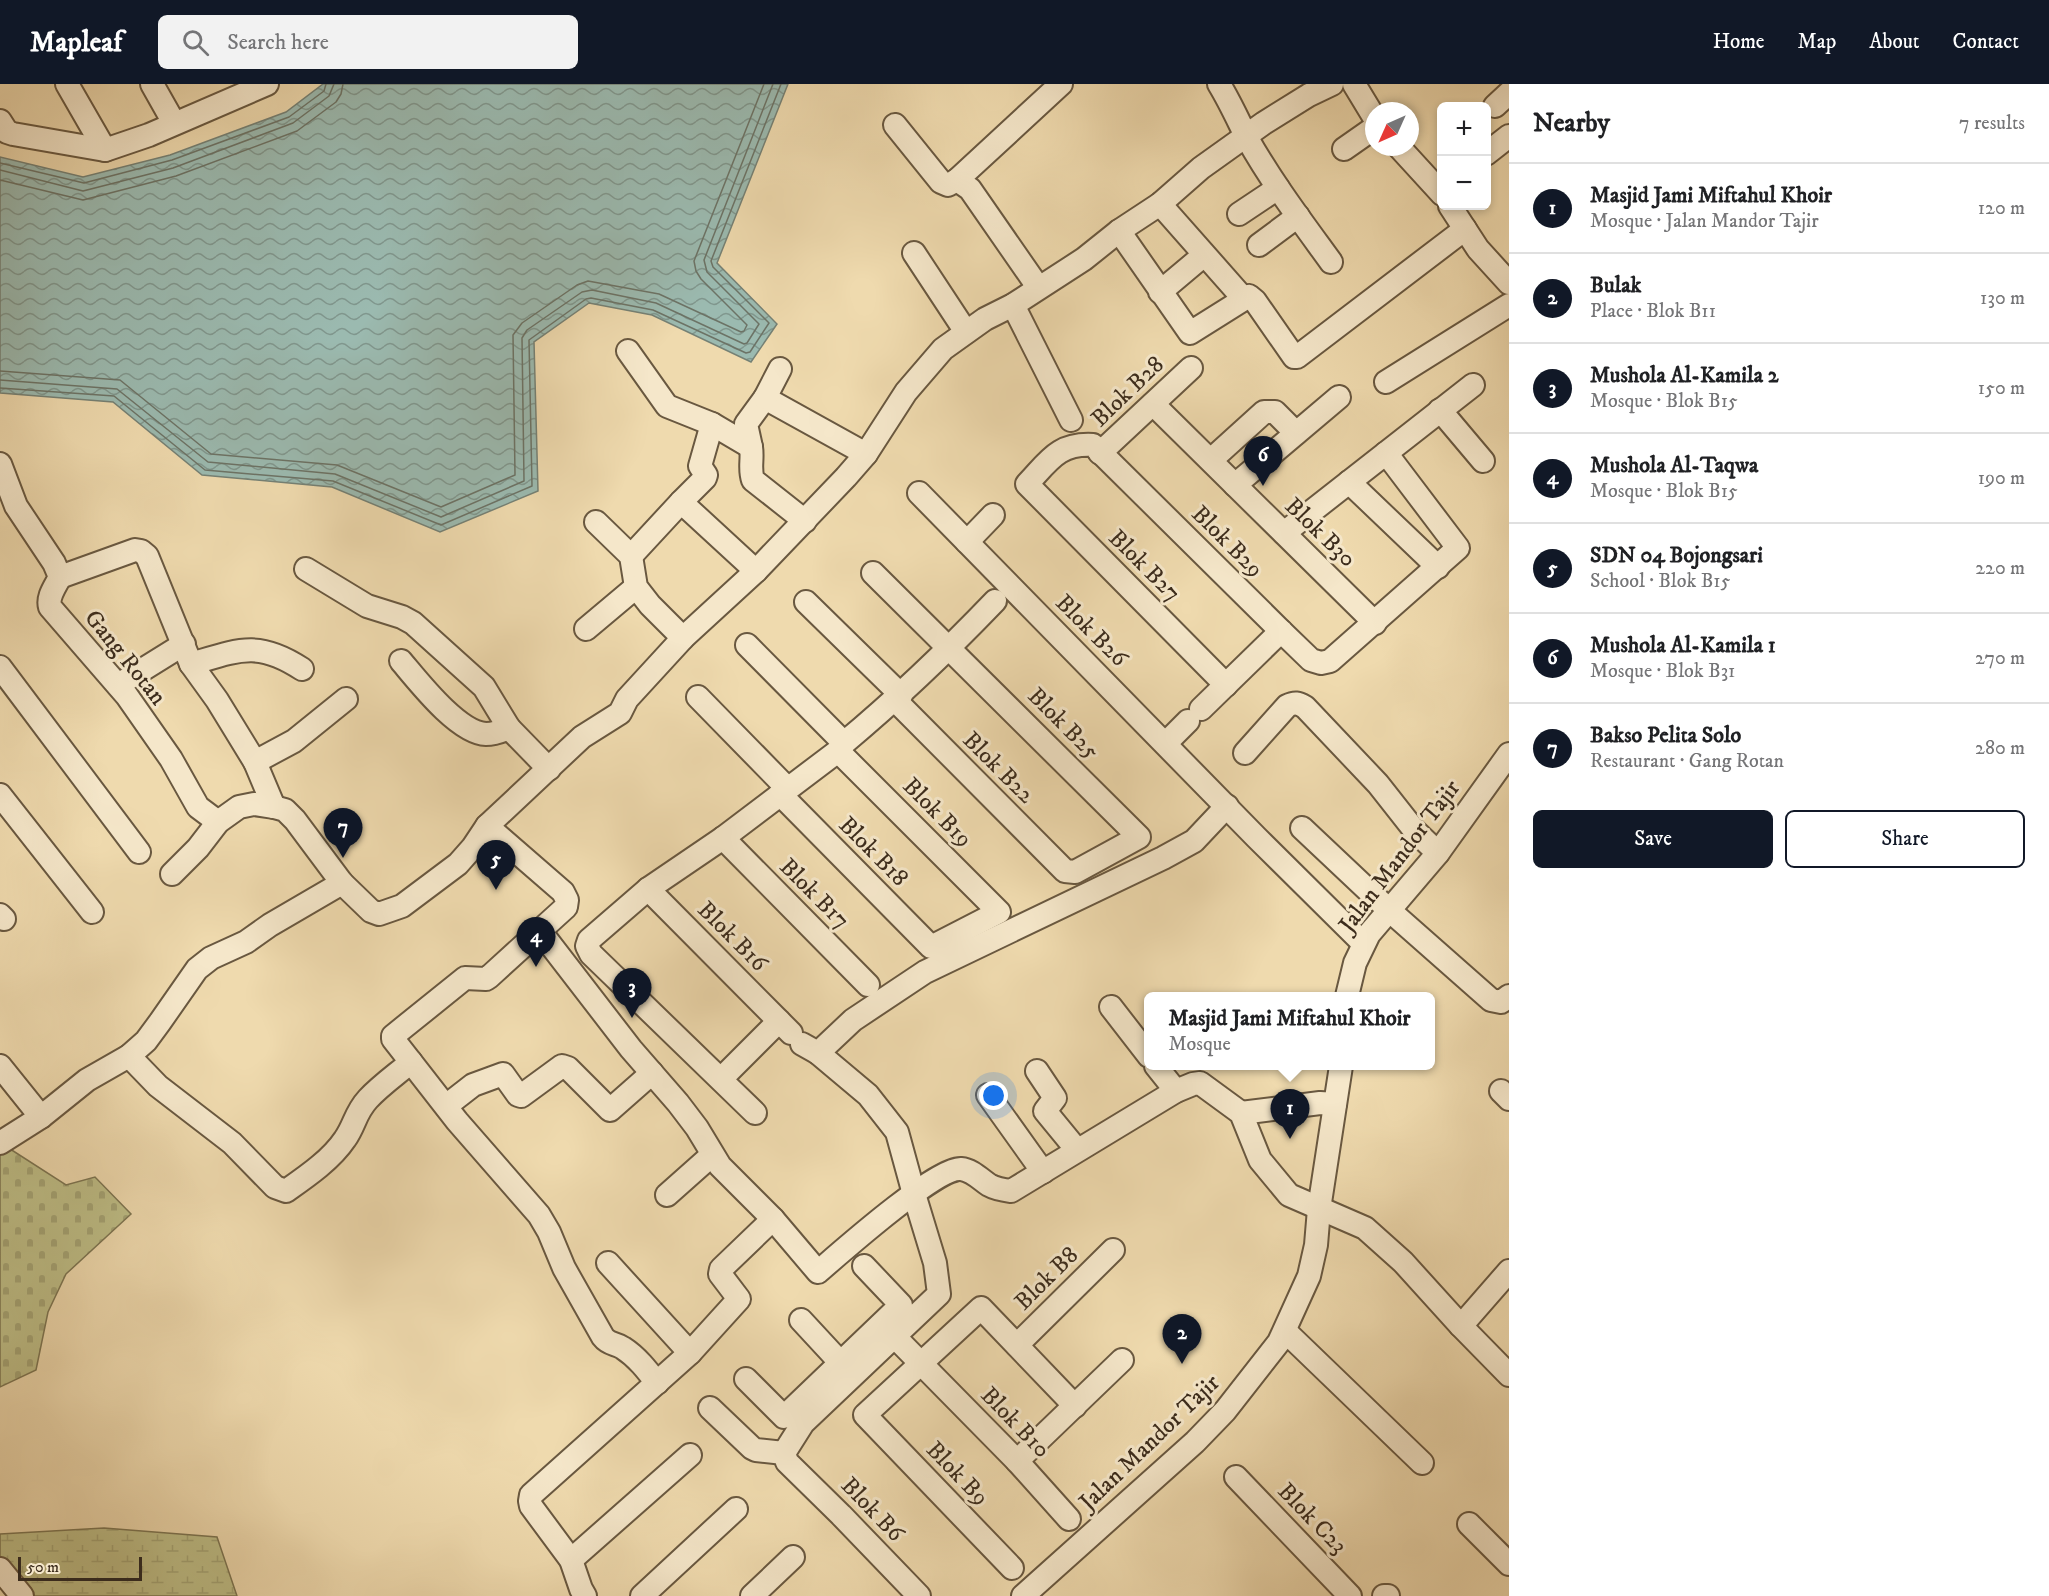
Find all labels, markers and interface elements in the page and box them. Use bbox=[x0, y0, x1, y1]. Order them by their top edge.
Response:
search box bbox=[158, 15, 578, 69]
text: Mapleaf bbox=[30, 25, 122, 60]
icon: search bbox=[179, 26, 212, 59]
text: Search here bbox=[227, 29, 329, 56]
text: Home bbox=[1713, 29, 1765, 55]
text: Map bbox=[1798, 29, 1836, 55]
text: About bbox=[1869, 29, 1920, 55]
text: Contact bbox=[1953, 29, 2019, 55]
north arrow bbox=[1365, 102, 1419, 156]
map controls bbox=[1437, 102, 1491, 210]
button: + bbox=[1437, 102, 1491, 156]
text: Nearby bbox=[1533, 107, 1610, 140]
text: 7 results bbox=[1959, 111, 2025, 136]
button: − bbox=[1437, 156, 1491, 210]
text: Masjid Jami Miftahul Khoir bbox=[1590, 182, 1832, 209]
text: 1 bbox=[1549, 196, 1556, 221]
text: 120 m bbox=[1978, 196, 2025, 221]
text: Mosque · Jalan Mandor Tajir bbox=[1590, 209, 1819, 234]
text: Bulak bbox=[1590, 272, 1641, 299]
text: 2 bbox=[1548, 286, 1557, 311]
text: 130 m bbox=[1980, 286, 2025, 311]
text: Place · Blok B11 bbox=[1590, 299, 1716, 324]
street label: Blok B28 bbox=[1085, 350, 1170, 434]
text: Mushola Al-Kamila 2 bbox=[1590, 362, 1779, 389]
text: 3 bbox=[1549, 376, 1556, 401]
text: 150 m bbox=[1978, 376, 2025, 401]
text: Mosque · Blok B15 bbox=[1590, 389, 1738, 414]
pin: 6 bbox=[1244, 436, 1282, 486]
text: Mushola Al-Taqwa bbox=[1590, 452, 1758, 479]
text: 4 bbox=[1547, 466, 1558, 491]
text: 190 m bbox=[1978, 466, 2025, 491]
text: Mosque · Blok B15 bbox=[1590, 479, 1738, 504]
street label: Blok B30 bbox=[1278, 491, 1362, 574]
street label: Blok B29 bbox=[1185, 499, 1270, 584]
street label: Blok B27 bbox=[1102, 523, 1187, 608]
text: SDN 04 Bojongsari bbox=[1590, 542, 1763, 569]
text: 5 bbox=[1548, 556, 1557, 581]
text: 220 m bbox=[1975, 556, 2025, 581]
text: School · Blok B15 bbox=[1590, 569, 1730, 594]
street label: Blok B26 bbox=[1049, 588, 1135, 674]
street label: Gang Rotan bbox=[78, 604, 173, 712]
text: Mushola Al-Kamila 1 bbox=[1590, 632, 1776, 659]
text: 6 bbox=[1547, 646, 1558, 671]
text: 270 m bbox=[1975, 646, 2025, 671]
text: Mosque · Blok B31 bbox=[1590, 659, 1735, 684]
street label: Blok B25 bbox=[1021, 681, 1106, 766]
text: Bakso Pelita Solo bbox=[1590, 722, 1741, 749]
street label: Blok B22 bbox=[956, 725, 1041, 810]
text: 7 bbox=[1547, 736, 1558, 761]
text: 280 m bbox=[1975, 736, 2025, 761]
text: Restaurant · Gang Rotan bbox=[1590, 749, 1784, 774]
street label: Blok B19 bbox=[896, 771, 979, 854]
street label: Jalan Mandor Tajir bbox=[1331, 774, 1467, 941]
pin: 7 bbox=[324, 808, 362, 858]
street label: Blok B18 bbox=[832, 810, 915, 893]
button: Save bbox=[1533, 810, 1773, 868]
button: Share bbox=[1785, 810, 2025, 868]
pin: 5 bbox=[476, 840, 516, 890]
street label: Blok B17 bbox=[773, 852, 856, 935]
street label: Blok B16 bbox=[691, 895, 775, 979]
pin: 4 bbox=[516, 918, 556, 967]
pin: 3 bbox=[612, 968, 652, 1018]
popup bbox=[1144, 992, 1435, 1070]
text: Masjid Jami Miftahul Khoir bbox=[1169, 1005, 1411, 1032]
text: Mosque bbox=[1169, 1032, 1231, 1057]
your location bbox=[979, 1081, 1008, 1110]
pin: 1 bbox=[1270, 1090, 1310, 1139]
street label: Blok B8 bbox=[1009, 1241, 1085, 1317]
pin: 2 bbox=[1162, 1314, 1202, 1364]
street label: Jalan Mandor Tajir bbox=[1072, 1368, 1226, 1519]
street label: Blok B10 bbox=[974, 1381, 1057, 1465]
street label: Blok B9 bbox=[919, 1435, 995, 1512]
street label: Blok B6 bbox=[834, 1471, 911, 1549]
street label: Blok C23 bbox=[1271, 1477, 1353, 1561]
scale bar bbox=[18, 1554, 142, 1582]
text: 50 m bbox=[27, 1557, 59, 1577]

